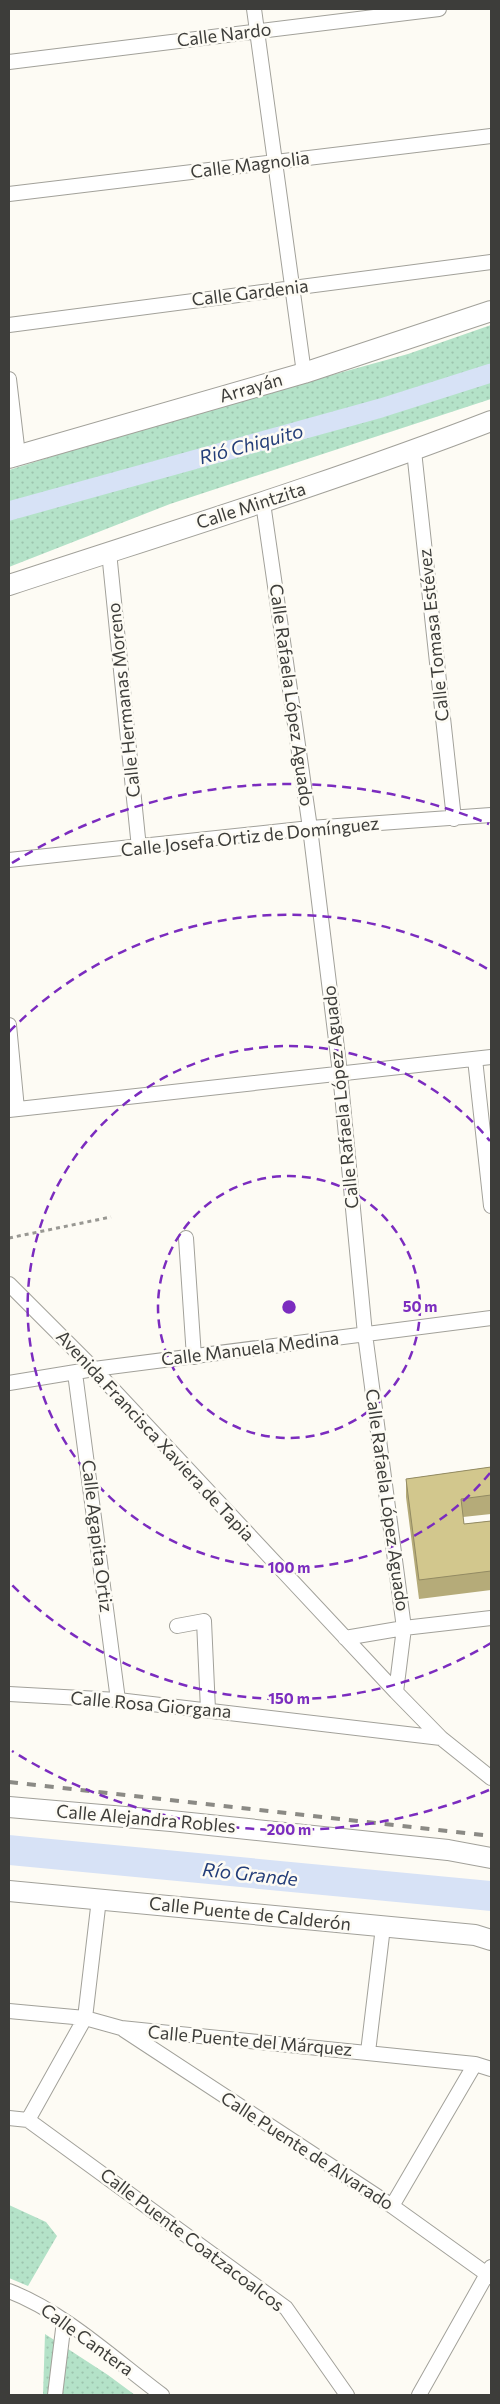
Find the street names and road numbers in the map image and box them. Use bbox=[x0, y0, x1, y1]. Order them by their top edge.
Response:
street label: Calle Nardo bbox=[175, 17, 272, 51]
street label: Calle Magnolia bbox=[189, 146, 311, 182]
street label: Calle Gardenia bbox=[190, 274, 310, 310]
street label: Arrayán bbox=[217, 368, 285, 407]
street label: Calle Mintzita bbox=[193, 477, 308, 533]
street label: Calle Tomasa Estévez bbox=[413, 548, 453, 723]
street label: Calle Rafaela López Aguado bbox=[265, 582, 319, 808]
street label: Calle Hermanas Moreno bbox=[102, 602, 144, 799]
street label: Calle Josefa Ortiz de Domínguez bbox=[120, 811, 380, 861]
street label: Calle Rafaela López Aguado bbox=[317, 984, 363, 1210]
street label: Avenida Francisca Xaviera de Tapia bbox=[52, 1325, 259, 1545]
street label: Calle Manuela Medina bbox=[160, 1326, 340, 1370]
street label: Calle Rafaela López Aguado bbox=[361, 1387, 415, 1613]
street label: Calle Agapita Ortiz bbox=[78, 1458, 118, 1613]
street label: Calle Rosa Giorgana bbox=[70, 1686, 232, 1722]
street label: Calle Alejandra Robles bbox=[55, 1799, 237, 1837]
street label: Calle Puente de Calderón bbox=[148, 1891, 352, 1935]
street label: Calle Puente del Márquez bbox=[147, 2020, 353, 2060]
street label: Calle Puente de Alvarado bbox=[217, 2086, 398, 2214]
street label: Calle Puente Coatzacoalcos bbox=[96, 2163, 289, 2316]
street label: Calle Cantera bbox=[37, 2298, 138, 2380]

